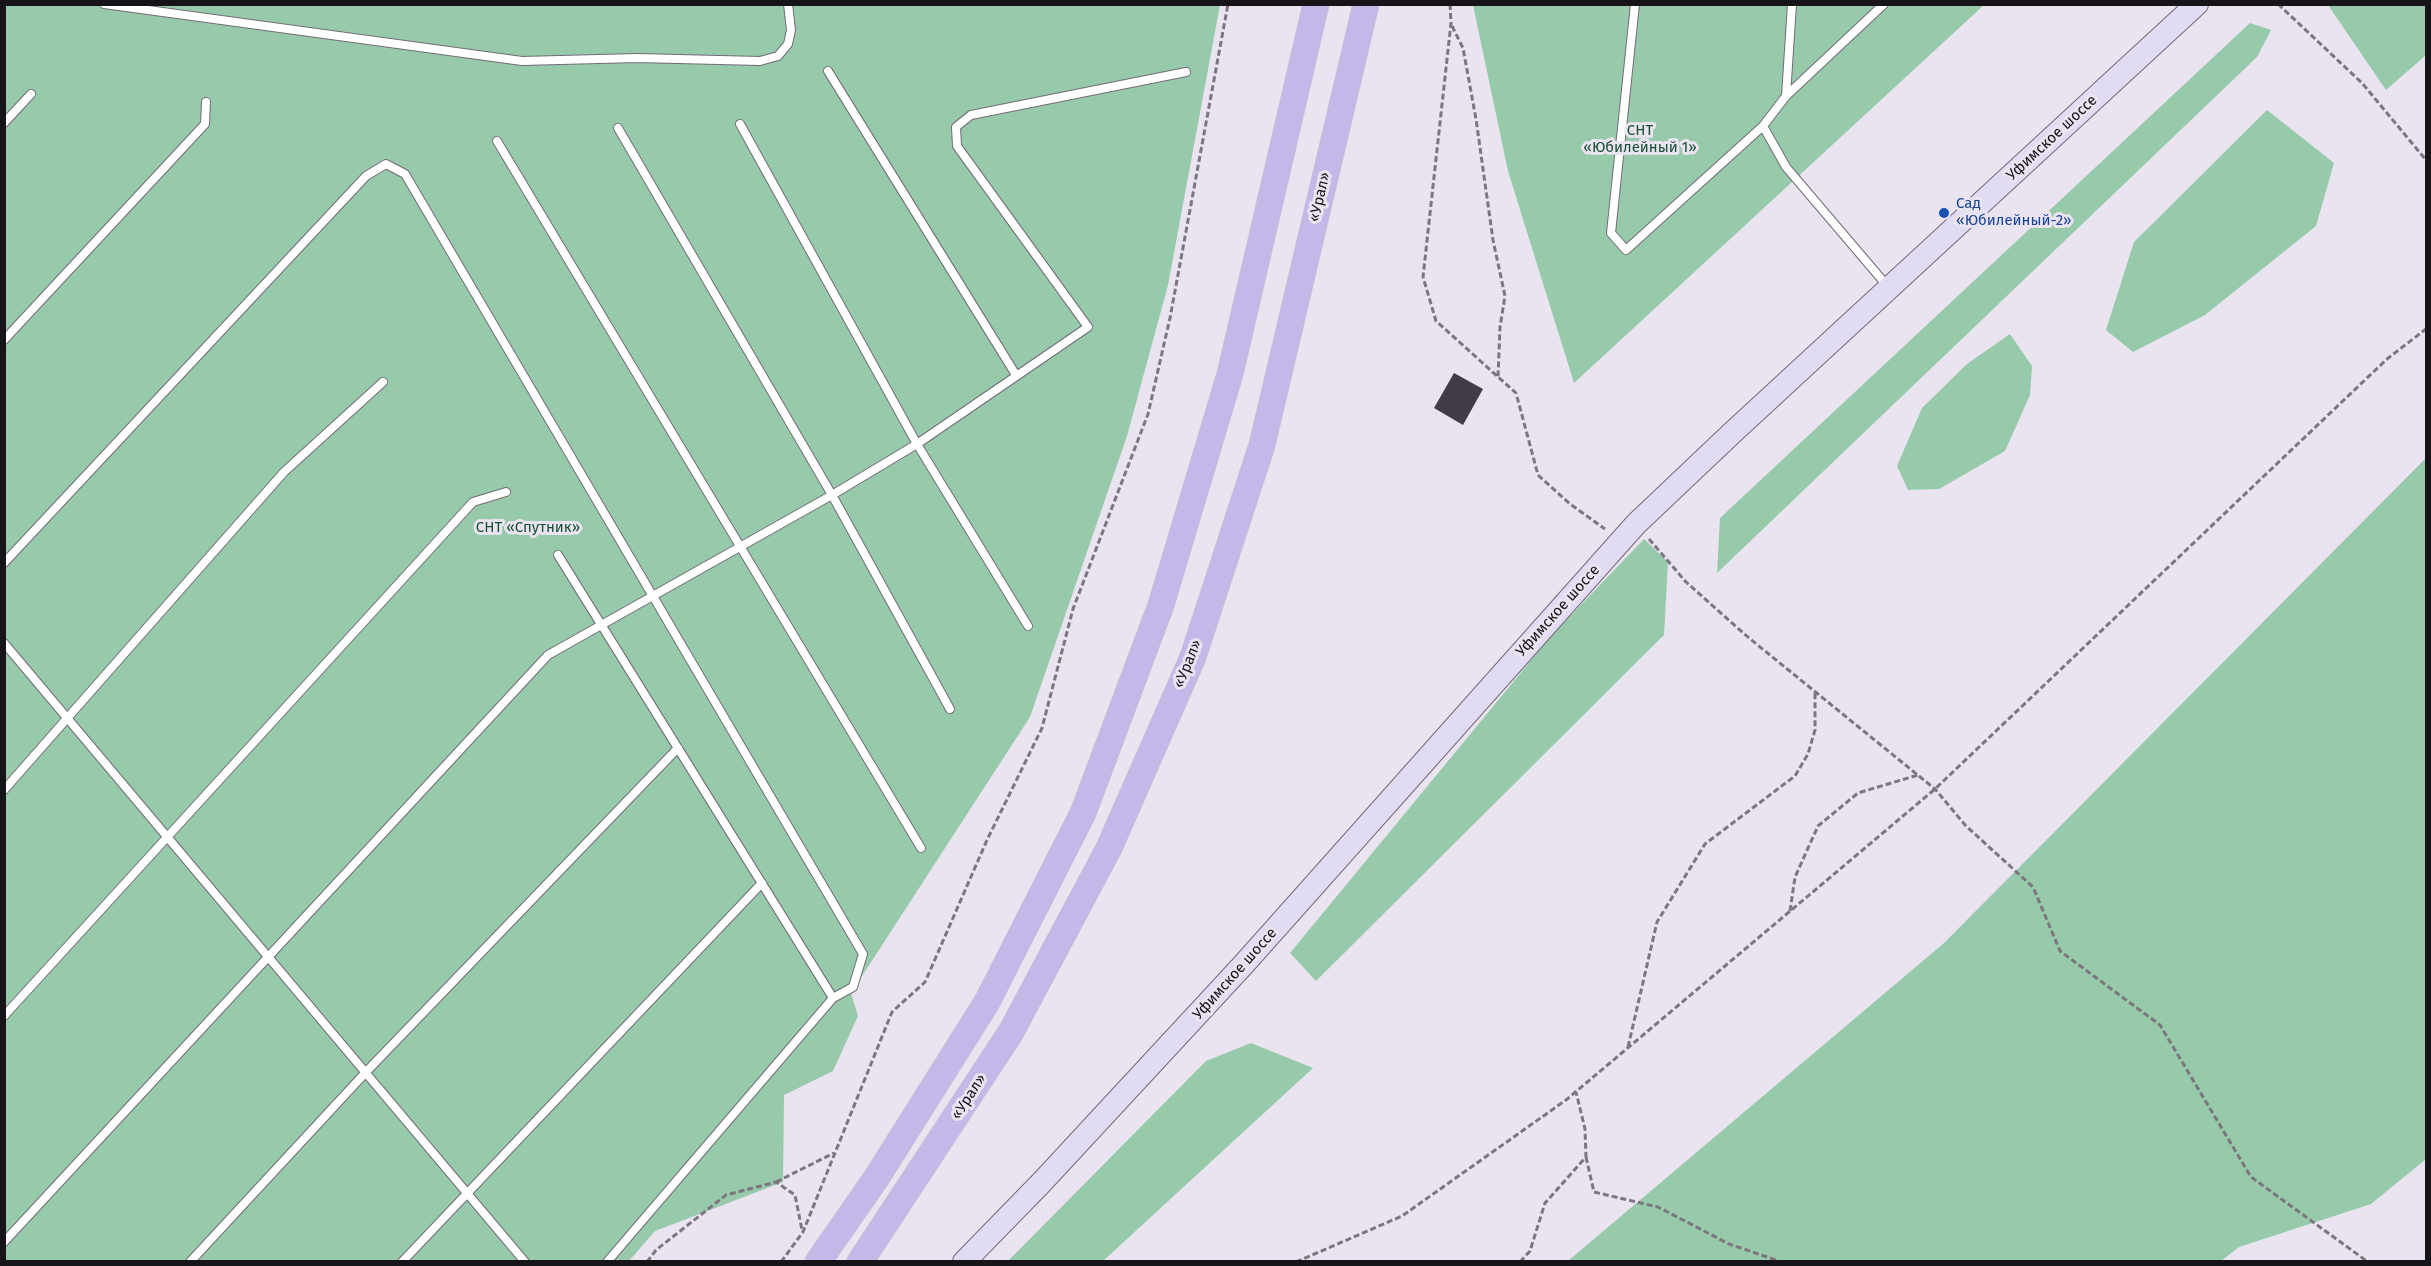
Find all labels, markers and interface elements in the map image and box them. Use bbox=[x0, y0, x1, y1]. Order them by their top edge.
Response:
street label: Уфимское шоссе bbox=[2003, 91, 2101, 185]
park label: СНТ «Юбилейный 1» bbox=[1583, 122, 1697, 157]
street label: «Урал» bbox=[1306, 170, 1334, 224]
place label: Сад «Юбилейный-2» bbox=[1956, 195, 2072, 230]
marker: Сад «Юбилейный-2» bbox=[1937, 206, 1951, 220]
park label: СНТ «Спутник» bbox=[476, 519, 580, 537]
street label: Уфимское шоссе bbox=[1512, 561, 1604, 661]
street label: «Урал» bbox=[1170, 637, 1206, 691]
street label: Уфимское шоссе bbox=[1189, 924, 1281, 1024]
street label: «Урал» bbox=[948, 1071, 990, 1123]

